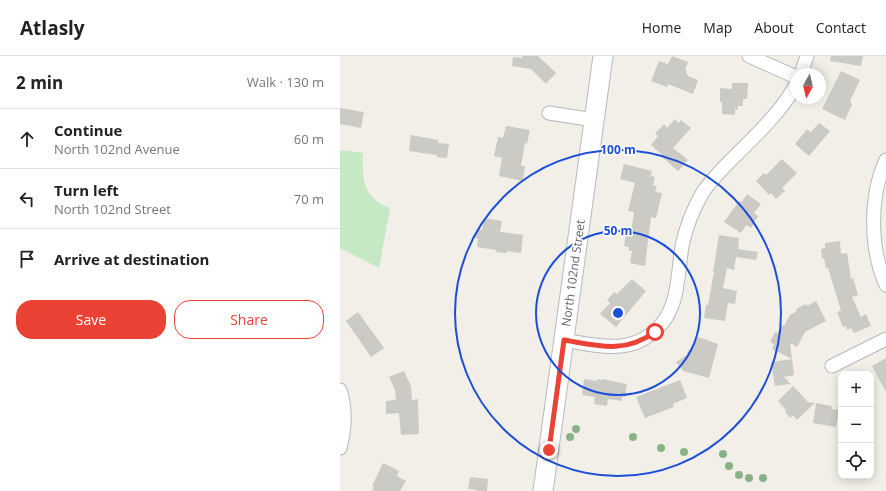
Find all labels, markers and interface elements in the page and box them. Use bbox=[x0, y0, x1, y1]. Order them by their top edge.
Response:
text: Atlasly bbox=[20, 15, 85, 41]
text: Home bbox=[642, 18, 681, 37]
text: Map bbox=[703, 18, 732, 37]
text: About bbox=[754, 18, 794, 37]
text: Contact bbox=[816, 18, 866, 37]
north arrow bbox=[790, 68, 826, 104]
text: 2 min bbox=[16, 71, 63, 94]
text: Walk · 130 m bbox=[247, 73, 324, 91]
text: Continue bbox=[54, 120, 122, 140]
icon: ahead bbox=[16, 128, 38, 150]
text: 60 m bbox=[294, 130, 324, 148]
text: North 102nd Avenue bbox=[54, 140, 180, 158]
text: 100 m bbox=[600, 141, 636, 158]
text: Turn left bbox=[54, 180, 119, 200]
icon: left bbox=[16, 188, 38, 210]
text: 70 m bbox=[294, 190, 324, 208]
text: North 102nd Street bbox=[54, 200, 171, 218]
street label: North 102nd Street bbox=[557, 218, 589, 328]
text: 50 m bbox=[604, 222, 632, 239]
icon: arrive bbox=[16, 248, 38, 270]
text: Arrive at destination bbox=[54, 249, 209, 269]
button: Save bbox=[16, 300, 166, 339]
button: Share bbox=[174, 300, 324, 339]
centre of rings bbox=[611, 306, 625, 320]
route start bbox=[646, 323, 664, 341]
map controls bbox=[838, 371, 874, 479]
button: + bbox=[838, 371, 874, 407]
button: − bbox=[838, 407, 874, 443]
route end bbox=[540, 441, 558, 459]
button: locate bbox=[838, 443, 874, 479]

